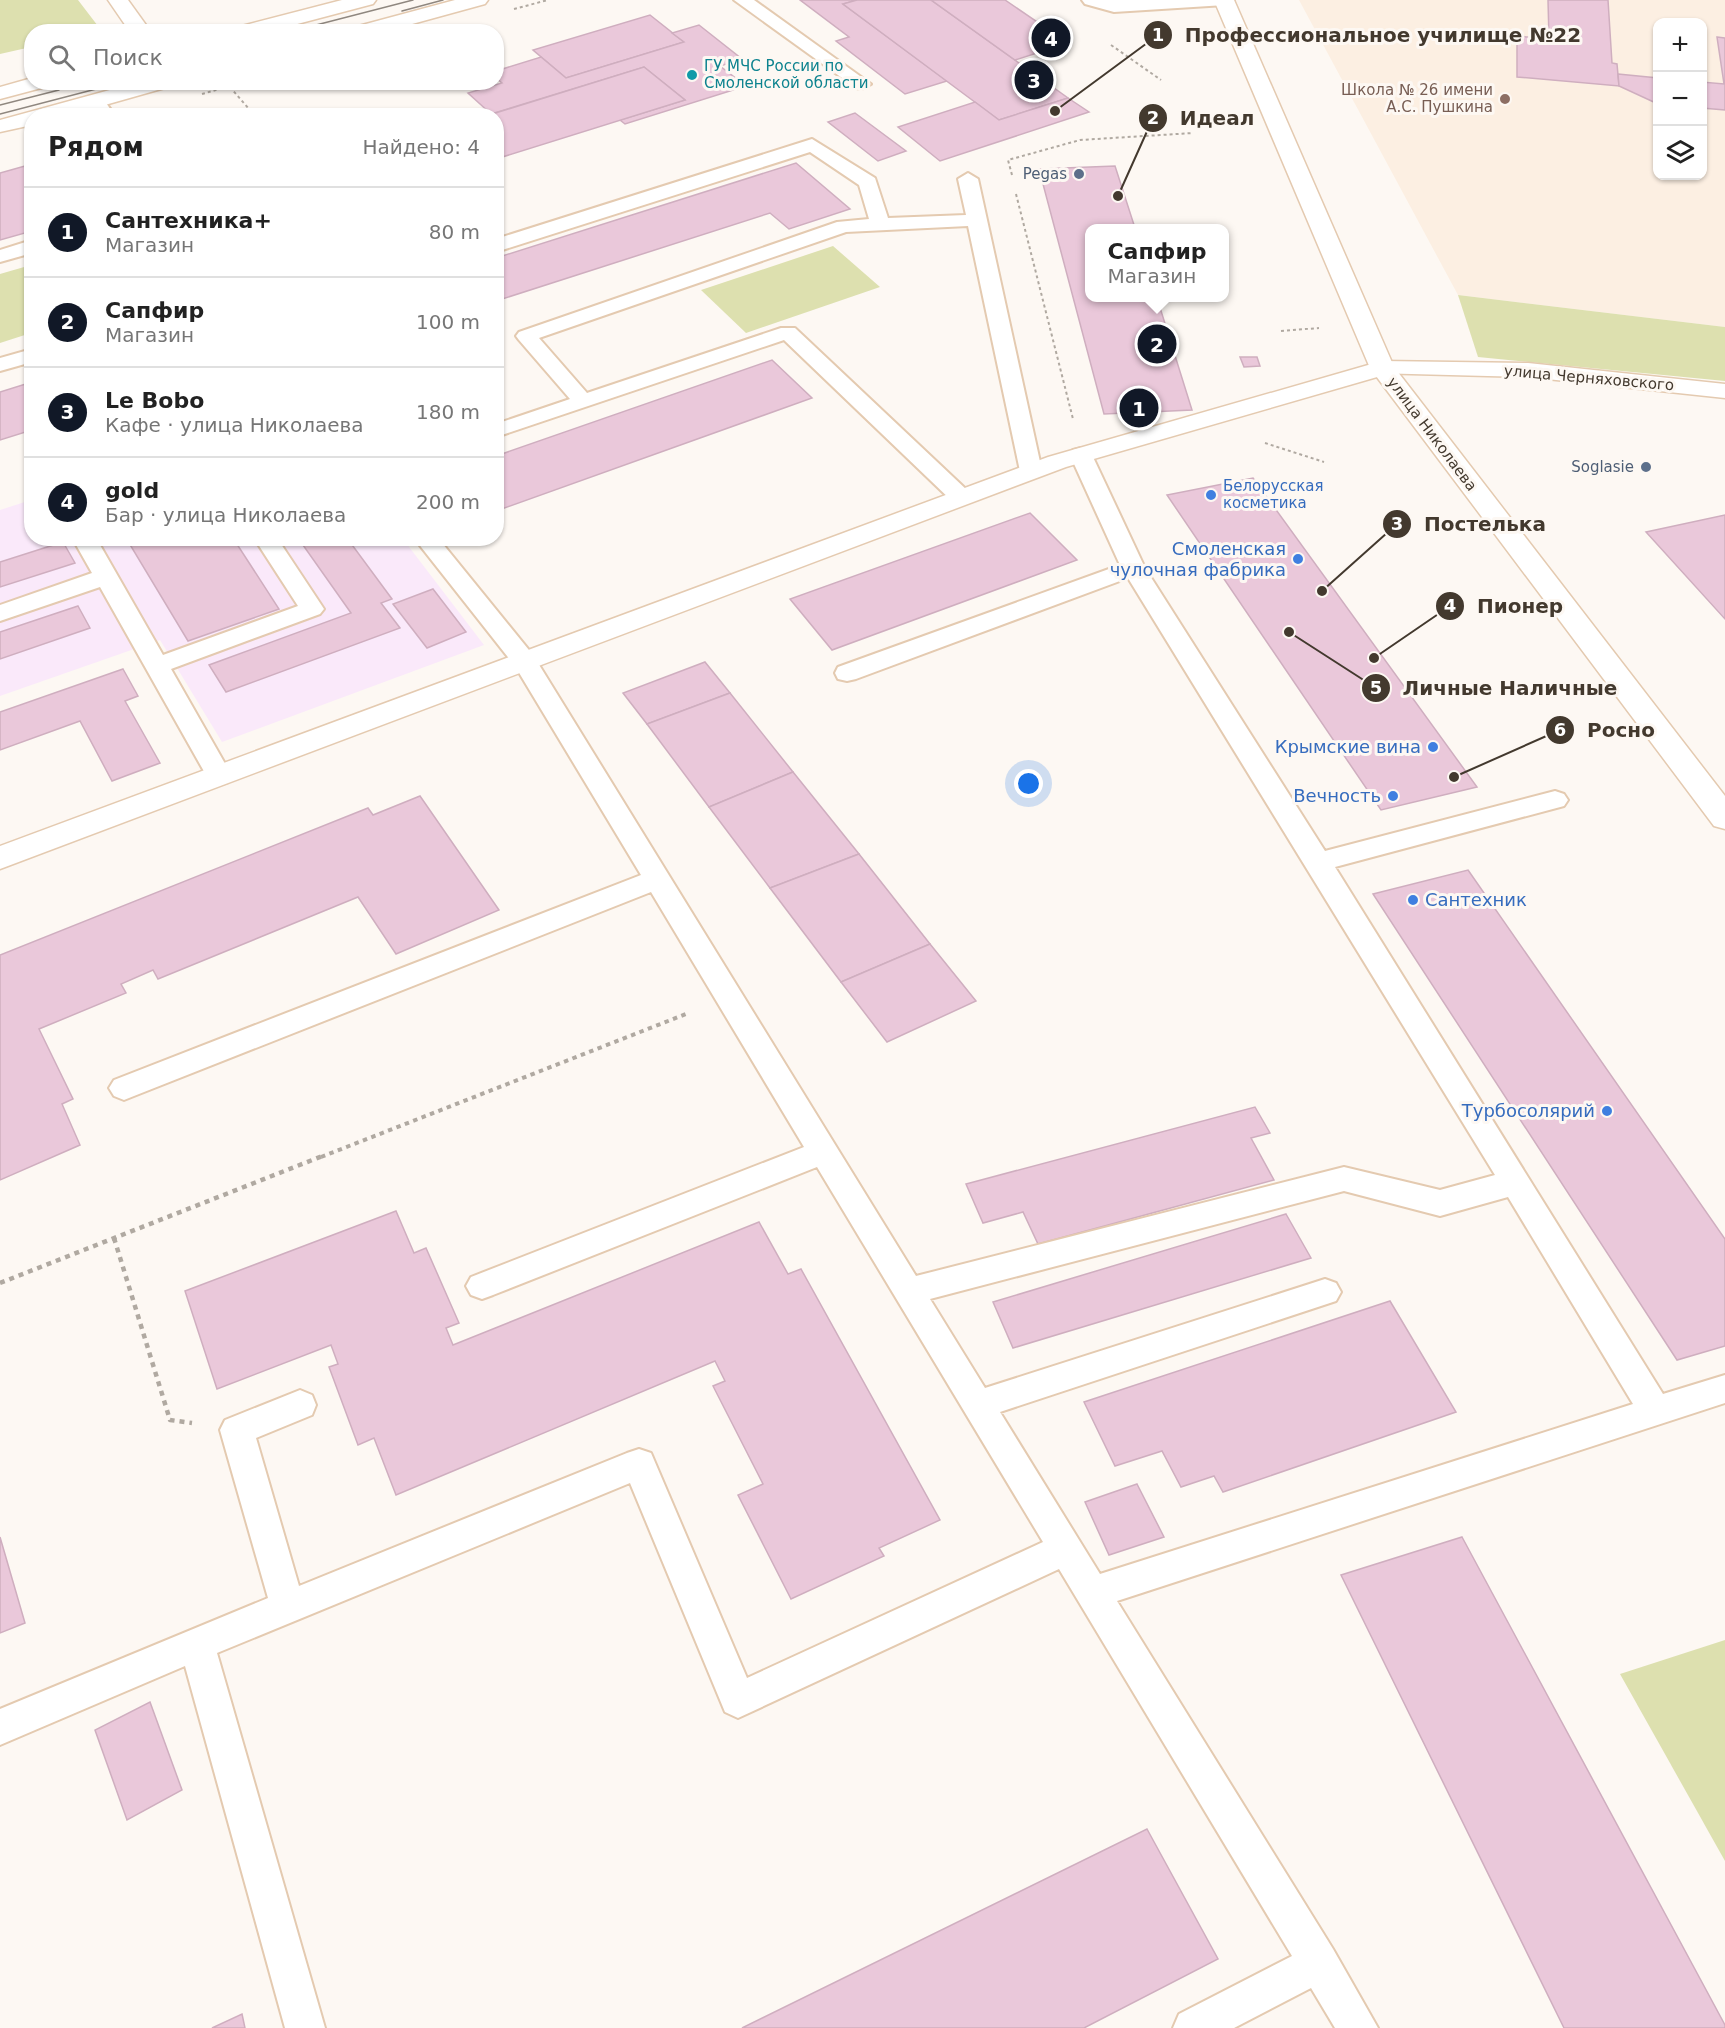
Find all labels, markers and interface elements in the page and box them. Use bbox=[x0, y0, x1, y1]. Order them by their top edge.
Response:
pin: 4 bbox=[1032, 15, 1070, 60]
callout: Профессиональное училище №22 bbox=[1143, 16, 1593, 54]
map controls bbox=[1653, 18, 1707, 180]
button: + bbox=[1653, 18, 1707, 72]
text: Профессиональное училище №22 bbox=[1185, 23, 1581, 47]
search box bbox=[24, 24, 504, 90]
text: 1 bbox=[1152, 24, 1164, 45]
icon: search bbox=[45, 41, 78, 74]
text: Поиск bbox=[93, 45, 163, 70]
place label: ГУ МЧС России по Смоленской области bbox=[704, 57, 869, 92]
pin: 3 bbox=[1014, 58, 1054, 103]
marker: ГУ МЧС России по Смоленской области bbox=[685, 68, 699, 82]
button: − bbox=[1653, 72, 1707, 126]
place label: Школа № 26 имени А.С. Пушкина bbox=[1341, 81, 1493, 116]
marker: Школа № 26 имени А.С. Пушкина bbox=[1498, 92, 1512, 106]
callout: Идеал bbox=[1138, 99, 1266, 137]
text: Идеал bbox=[1180, 106, 1254, 130]
text: 2 bbox=[1147, 107, 1159, 128]
button: layers bbox=[1653, 126, 1707, 180]
text: Рядом bbox=[48, 132, 144, 162]
text: Найдено: 4 bbox=[362, 135, 480, 159]
place label: Pegas bbox=[1023, 165, 1067, 183]
marker: Pegas bbox=[1072, 167, 1086, 181]
text: Сантехника+ bbox=[105, 208, 272, 233]
text: 1 bbox=[61, 220, 74, 244]
text: 80 m bbox=[429, 220, 480, 244]
popup bbox=[1085, 224, 1229, 302]
text: Магазин bbox=[105, 233, 194, 257]
text: Сапфир bbox=[1107, 239, 1207, 264]
text: Магазин bbox=[1107, 264, 1196, 288]
text: Сапфир bbox=[105, 298, 204, 323]
text: 2 bbox=[61, 310, 74, 334]
text: 100 m bbox=[416, 310, 480, 334]
pin: 2 bbox=[1138, 322, 1176, 366]
text: Магазин bbox=[105, 323, 194, 347]
street label: улица Черняховского bbox=[1503, 362, 1675, 394]
street label: улица Николаева bbox=[1383, 374, 1481, 494]
pin: 1 bbox=[1120, 386, 1158, 430]
text: Le Bobo bbox=[105, 388, 204, 413]
text: 3 bbox=[61, 400, 74, 424]
text: 180 m bbox=[416, 400, 480, 424]
text: Кафе · улица Николаева bbox=[105, 413, 364, 437]
place label: Soglasie bbox=[1571, 458, 1634, 476]
marker: Soglasie bbox=[1639, 460, 1653, 474]
place label: Белорусская косметика bbox=[1223, 477, 1323, 512]
text: gold bbox=[105, 478, 159, 503]
marker: Белорусская косметика bbox=[1204, 488, 1218, 502]
text: 4 bbox=[61, 490, 74, 514]
text: 200 m bbox=[416, 490, 480, 514]
text: Бар · улица Николаева bbox=[105, 503, 346, 527]
callout: Постелька bbox=[1382, 505, 1558, 543]
text: Постелька bbox=[1424, 512, 1546, 536]
text: 3 bbox=[1391, 513, 1403, 534]
place label: Смоленская чулочная фабрика bbox=[1110, 538, 1286, 580]
marker: Смоленская чулочная фабрика bbox=[1291, 552, 1305, 566]
callout: Пионер bbox=[1435, 587, 1575, 625]
text: Пионер bbox=[1477, 594, 1563, 618]
text: 4 bbox=[1444, 595, 1456, 616]
callout: Личные Наличные bbox=[1361, 669, 1630, 707]
text: Личные Наличные bbox=[1403, 676, 1617, 700]
text: 5 bbox=[1370, 677, 1382, 698]
callout: Росно bbox=[1545, 711, 1667, 749]
text: Росно bbox=[1587, 718, 1655, 742]
text: 6 bbox=[1554, 719, 1566, 740]
place label: Крымские вина bbox=[1275, 736, 1421, 757]
marker: Крымские вина bbox=[1426, 740, 1440, 754]
your location bbox=[1014, 769, 1043, 798]
place label: Вечность bbox=[1293, 785, 1381, 806]
marker: Вечность bbox=[1386, 789, 1400, 803]
place label: Сантехник bbox=[1425, 889, 1527, 910]
marker: Сантехник bbox=[1406, 893, 1420, 907]
place label: Турбосолярий bbox=[1461, 1100, 1595, 1121]
marker: Турбосолярий bbox=[1600, 1104, 1614, 1118]

